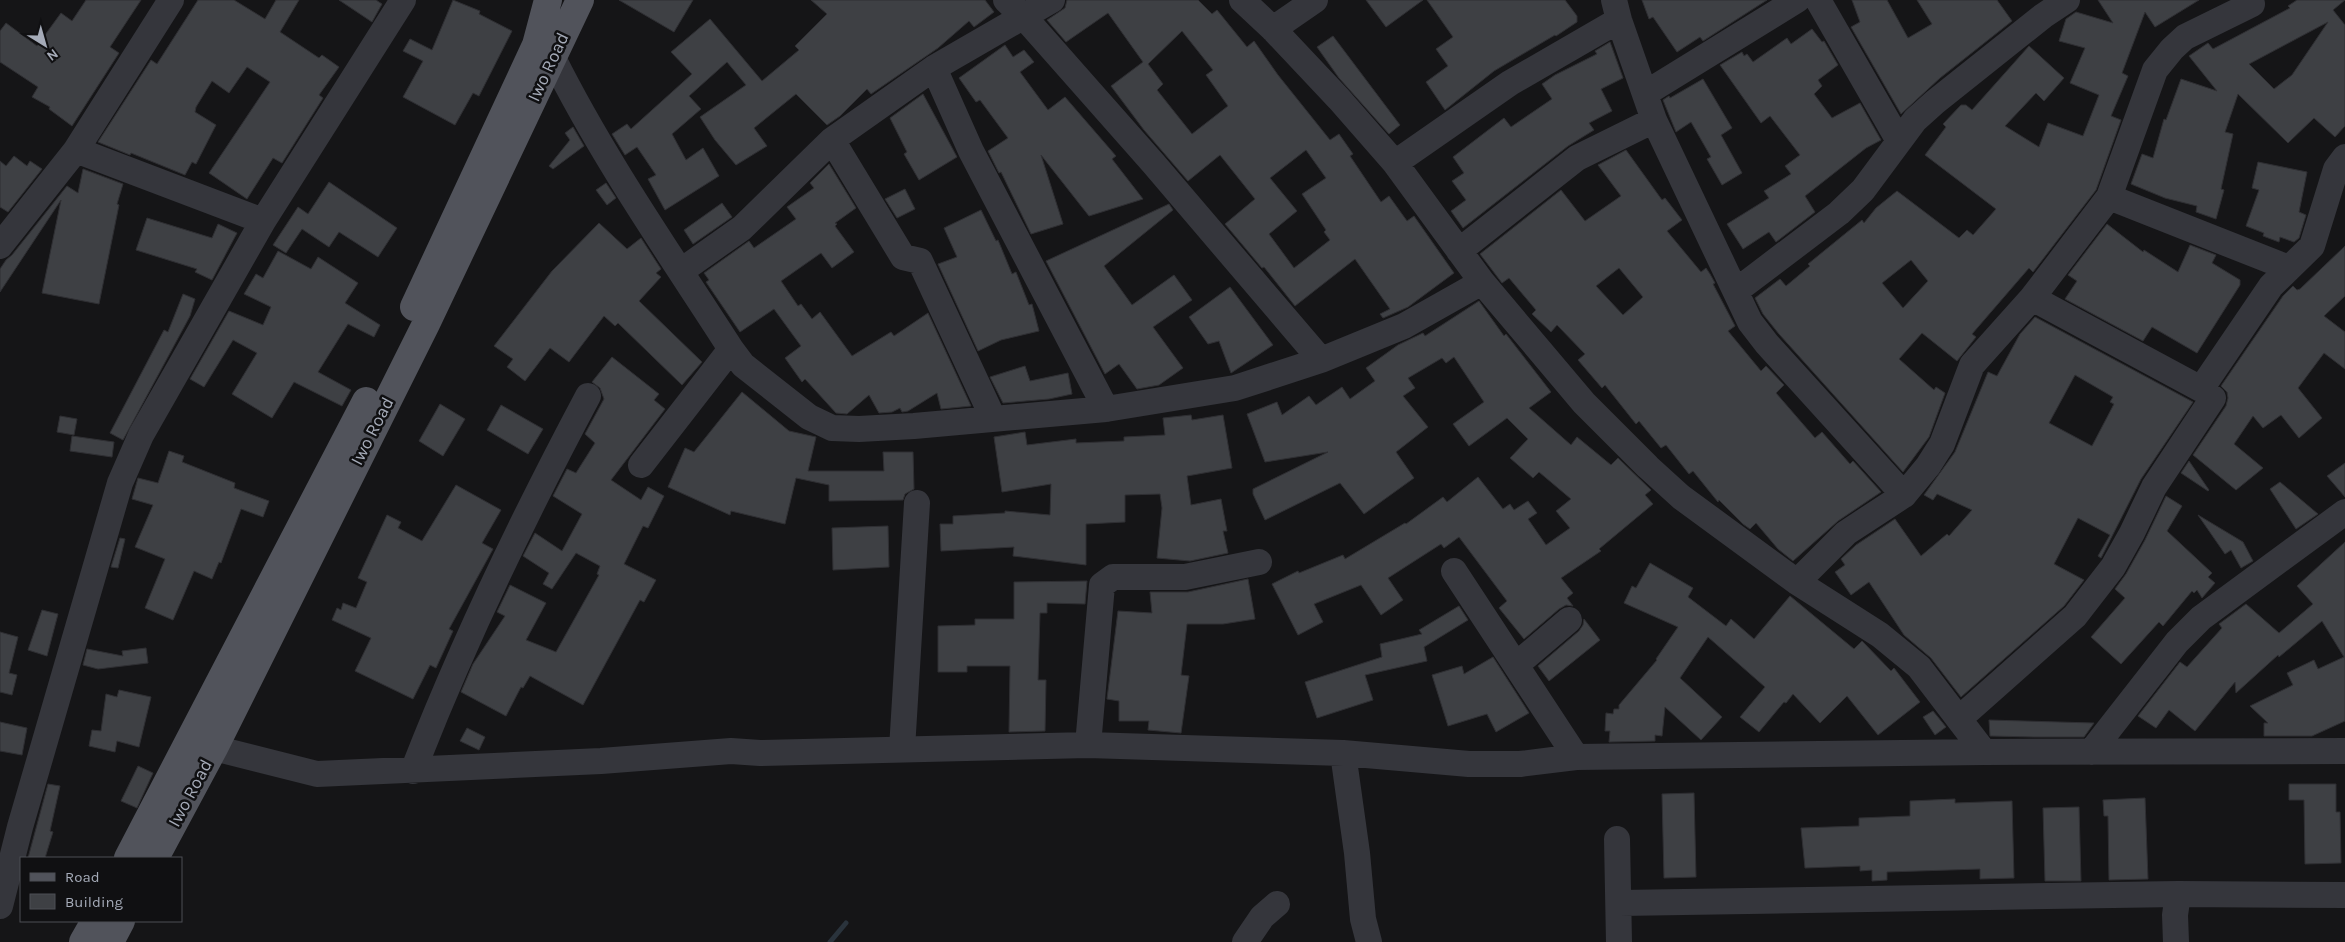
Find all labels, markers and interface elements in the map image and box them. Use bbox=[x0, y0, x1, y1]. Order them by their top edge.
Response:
north arrow bbox=[20, 20, 70, 70]
street label: Iwo Road bbox=[522, 29, 574, 105]
text: N bbox=[43, 45, 62, 65]
street label: Iwo Road bbox=[345, 393, 399, 469]
street label: Iwo Road bbox=[163, 755, 217, 831]
legend bbox=[20, 857, 182, 922]
text: Road bbox=[65, 868, 100, 886]
text: Building bbox=[65, 893, 123, 911]

